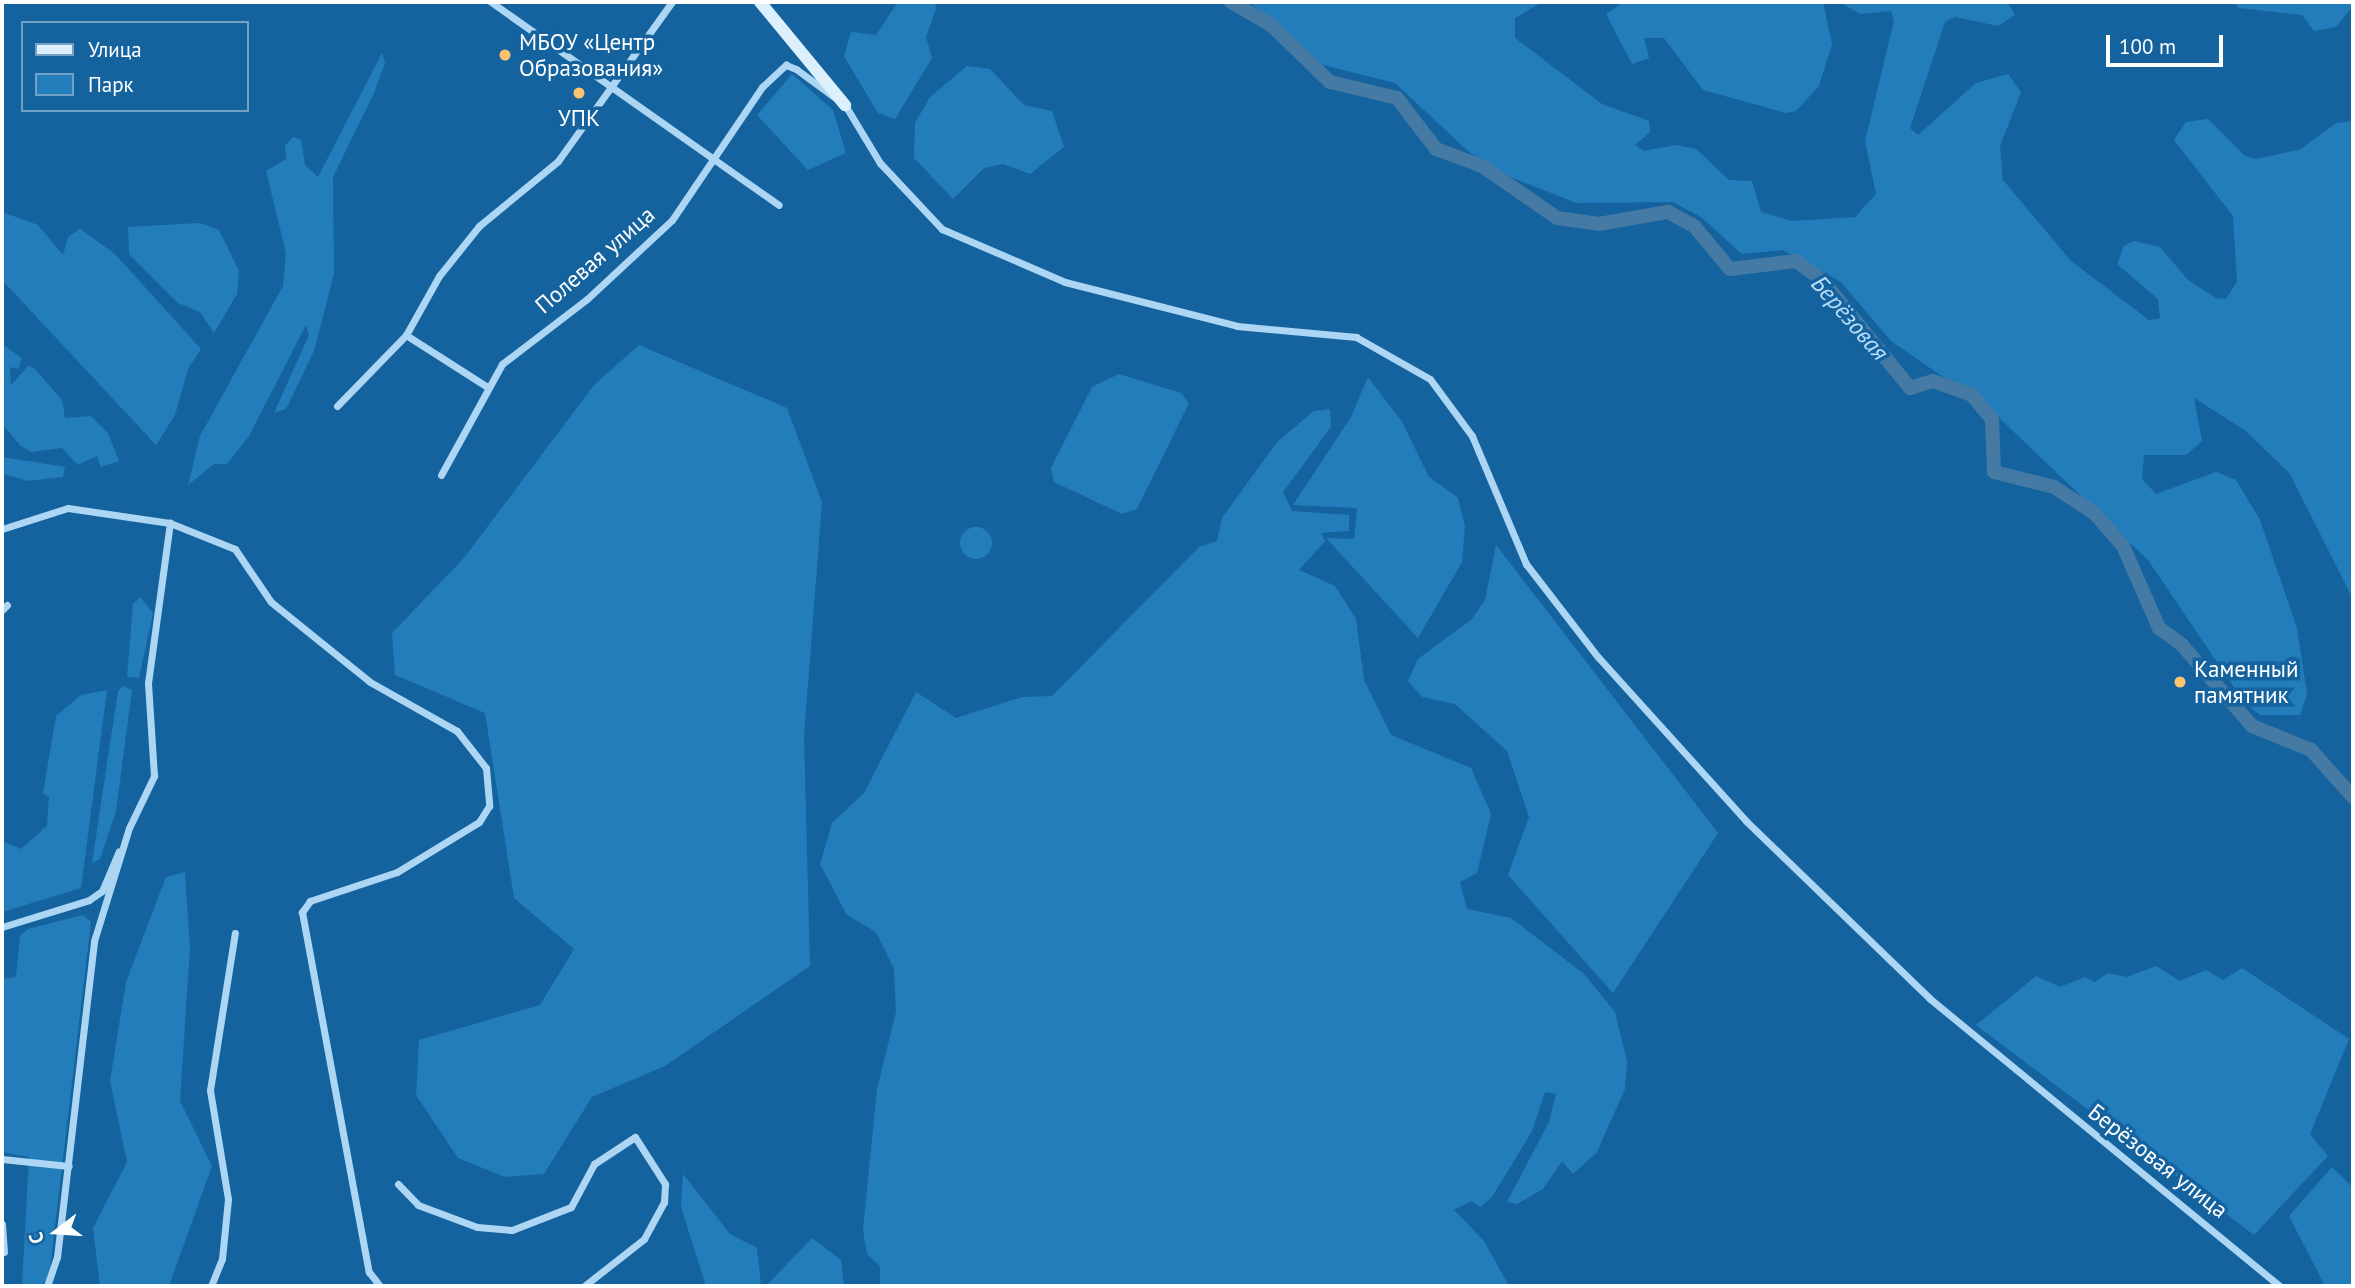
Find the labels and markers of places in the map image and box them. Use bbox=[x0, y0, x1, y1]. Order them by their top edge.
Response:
place label: МБОУ «Центр Образования» bbox=[519, 28, 663, 82]
marker: МБОУ «Центр Образования» bbox=[497, 47, 513, 63]
marker: УПК bbox=[571, 85, 587, 101]
place label: УПК bbox=[558, 104, 600, 132]
place label: Каменный памятник bbox=[2194, 655, 2299, 709]
marker: Каменный памятник bbox=[2172, 674, 2188, 690]

